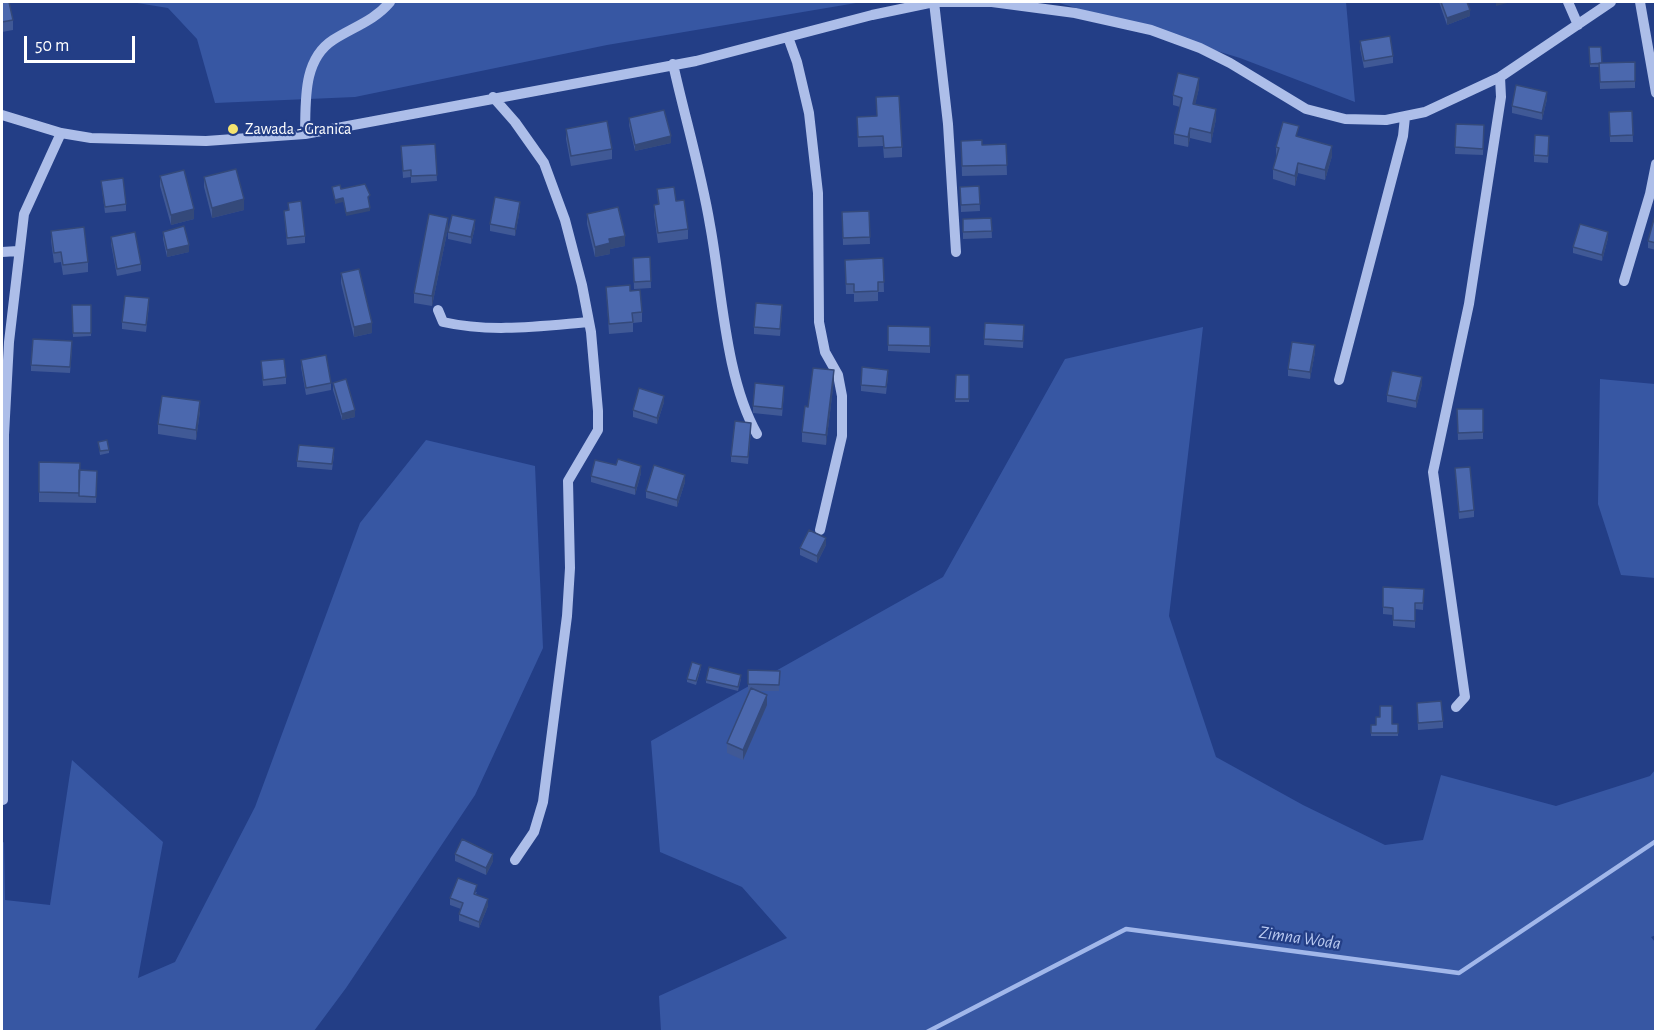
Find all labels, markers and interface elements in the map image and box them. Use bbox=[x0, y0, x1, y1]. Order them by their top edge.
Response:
scale bar bbox=[27, 24, 138, 62]
text: 50 m bbox=[35, 37, 69, 55]
place label: Zawada - Granica bbox=[245, 119, 351, 139]
marker: Zawada - Granica bbox=[226, 122, 240, 136]
water label: Zimna Woda bbox=[1258, 922, 1342, 954]

